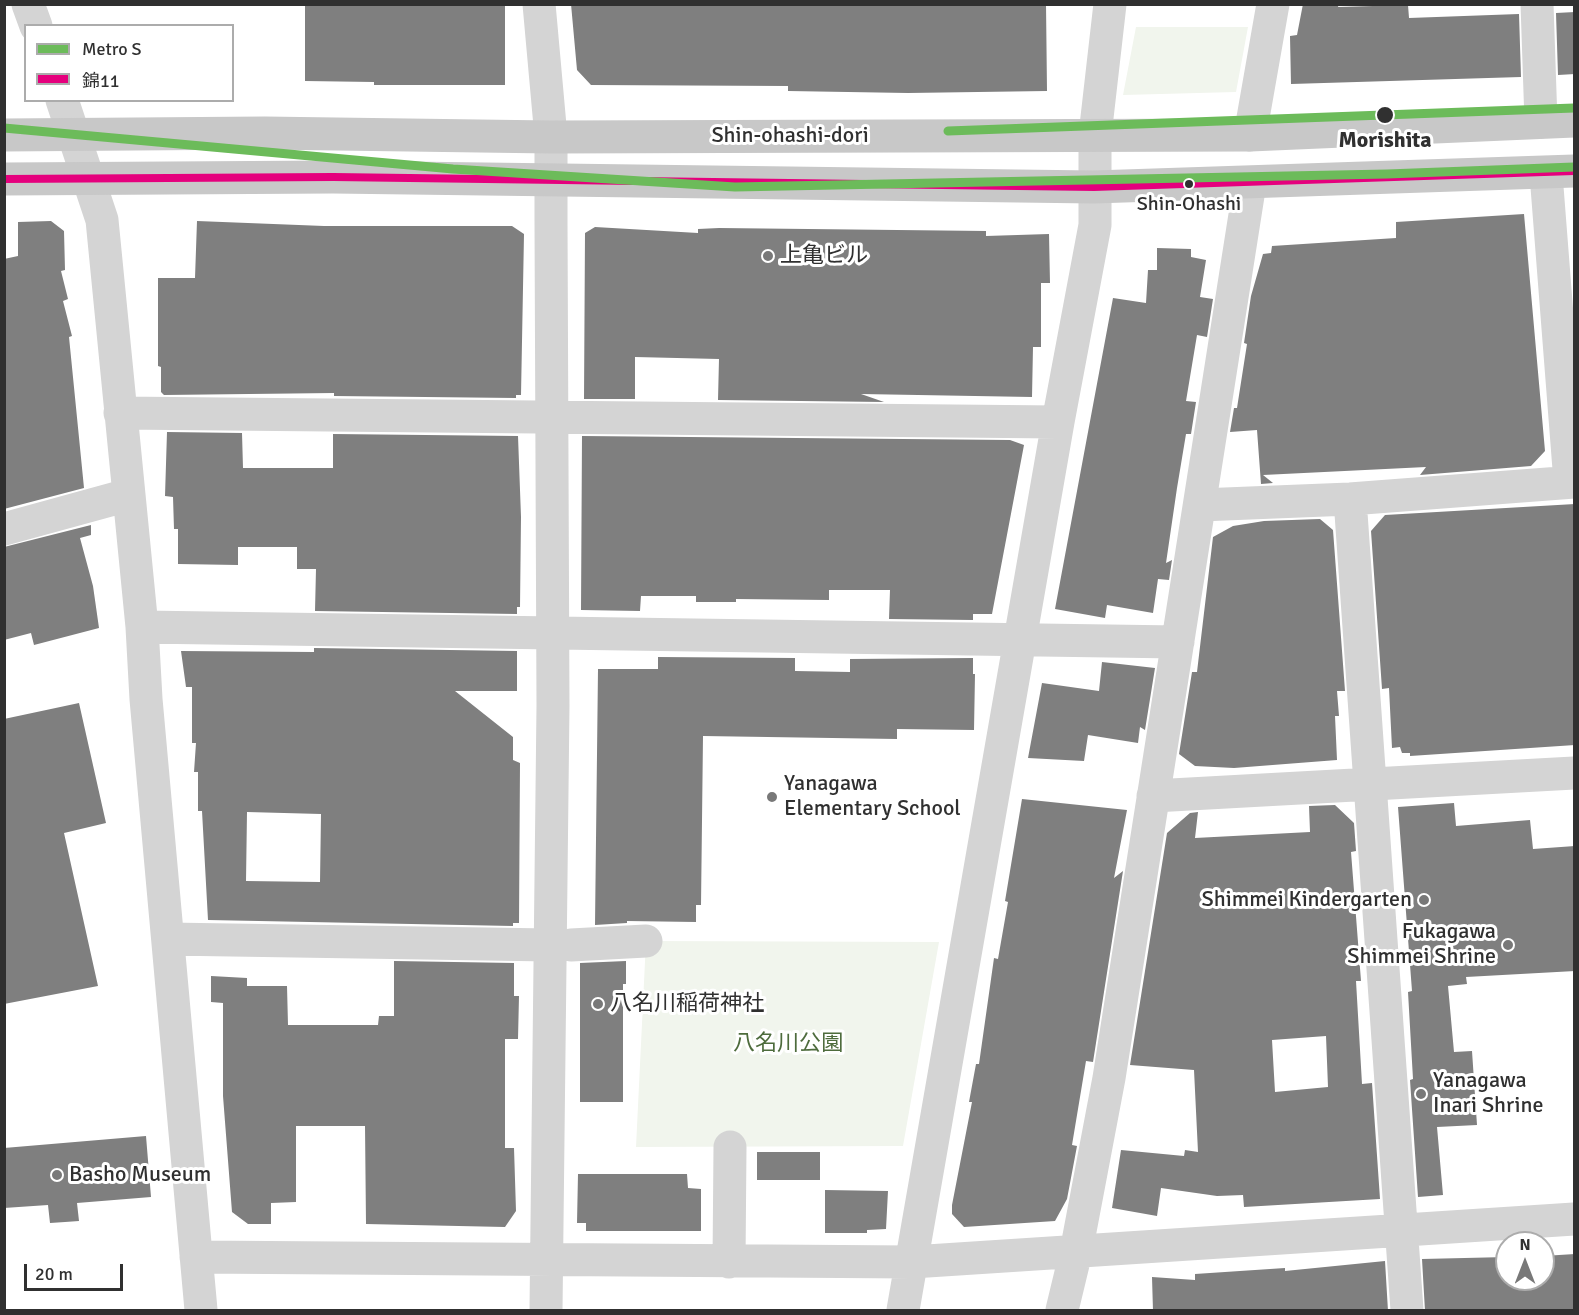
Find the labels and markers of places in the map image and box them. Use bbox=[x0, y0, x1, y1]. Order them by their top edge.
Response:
marker: Morishita bbox=[1375, 105, 1395, 125]
place label: Morishita bbox=[1338, 128, 1432, 154]
marker: Shin-Ohashi bbox=[1183, 178, 1195, 190]
place label: Shin-Ohashi bbox=[1137, 193, 1241, 217]
place label: 上亀ビル bbox=[780, 243, 868, 269]
marker: 上亀ビル bbox=[761, 249, 775, 263]
place label: Yanagawa Elementary School bbox=[784, 771, 961, 822]
marker: Yanagawa Elementary School bbox=[765, 790, 779, 804]
place label: Shimmei Kindergarten bbox=[1201, 887, 1412, 913]
marker: Shimmei Kindergarten bbox=[1417, 893, 1431, 907]
place label: Fukagawa Shimmei Shrine bbox=[1347, 919, 1496, 970]
marker: Fukagawa Shimmei Shrine bbox=[1501, 938, 1515, 952]
place label: 八名川稲荷神社 bbox=[610, 991, 764, 1017]
marker: 八名川稲荷神社 bbox=[591, 997, 605, 1011]
place label: Yanagawa Inari Shrine bbox=[1433, 1068, 1544, 1120]
marker: Yanagawa Inari Shrine bbox=[1414, 1087, 1428, 1101]
place label: Basho Museum bbox=[69, 1162, 211, 1188]
marker: Basho Museum bbox=[50, 1168, 64, 1182]

